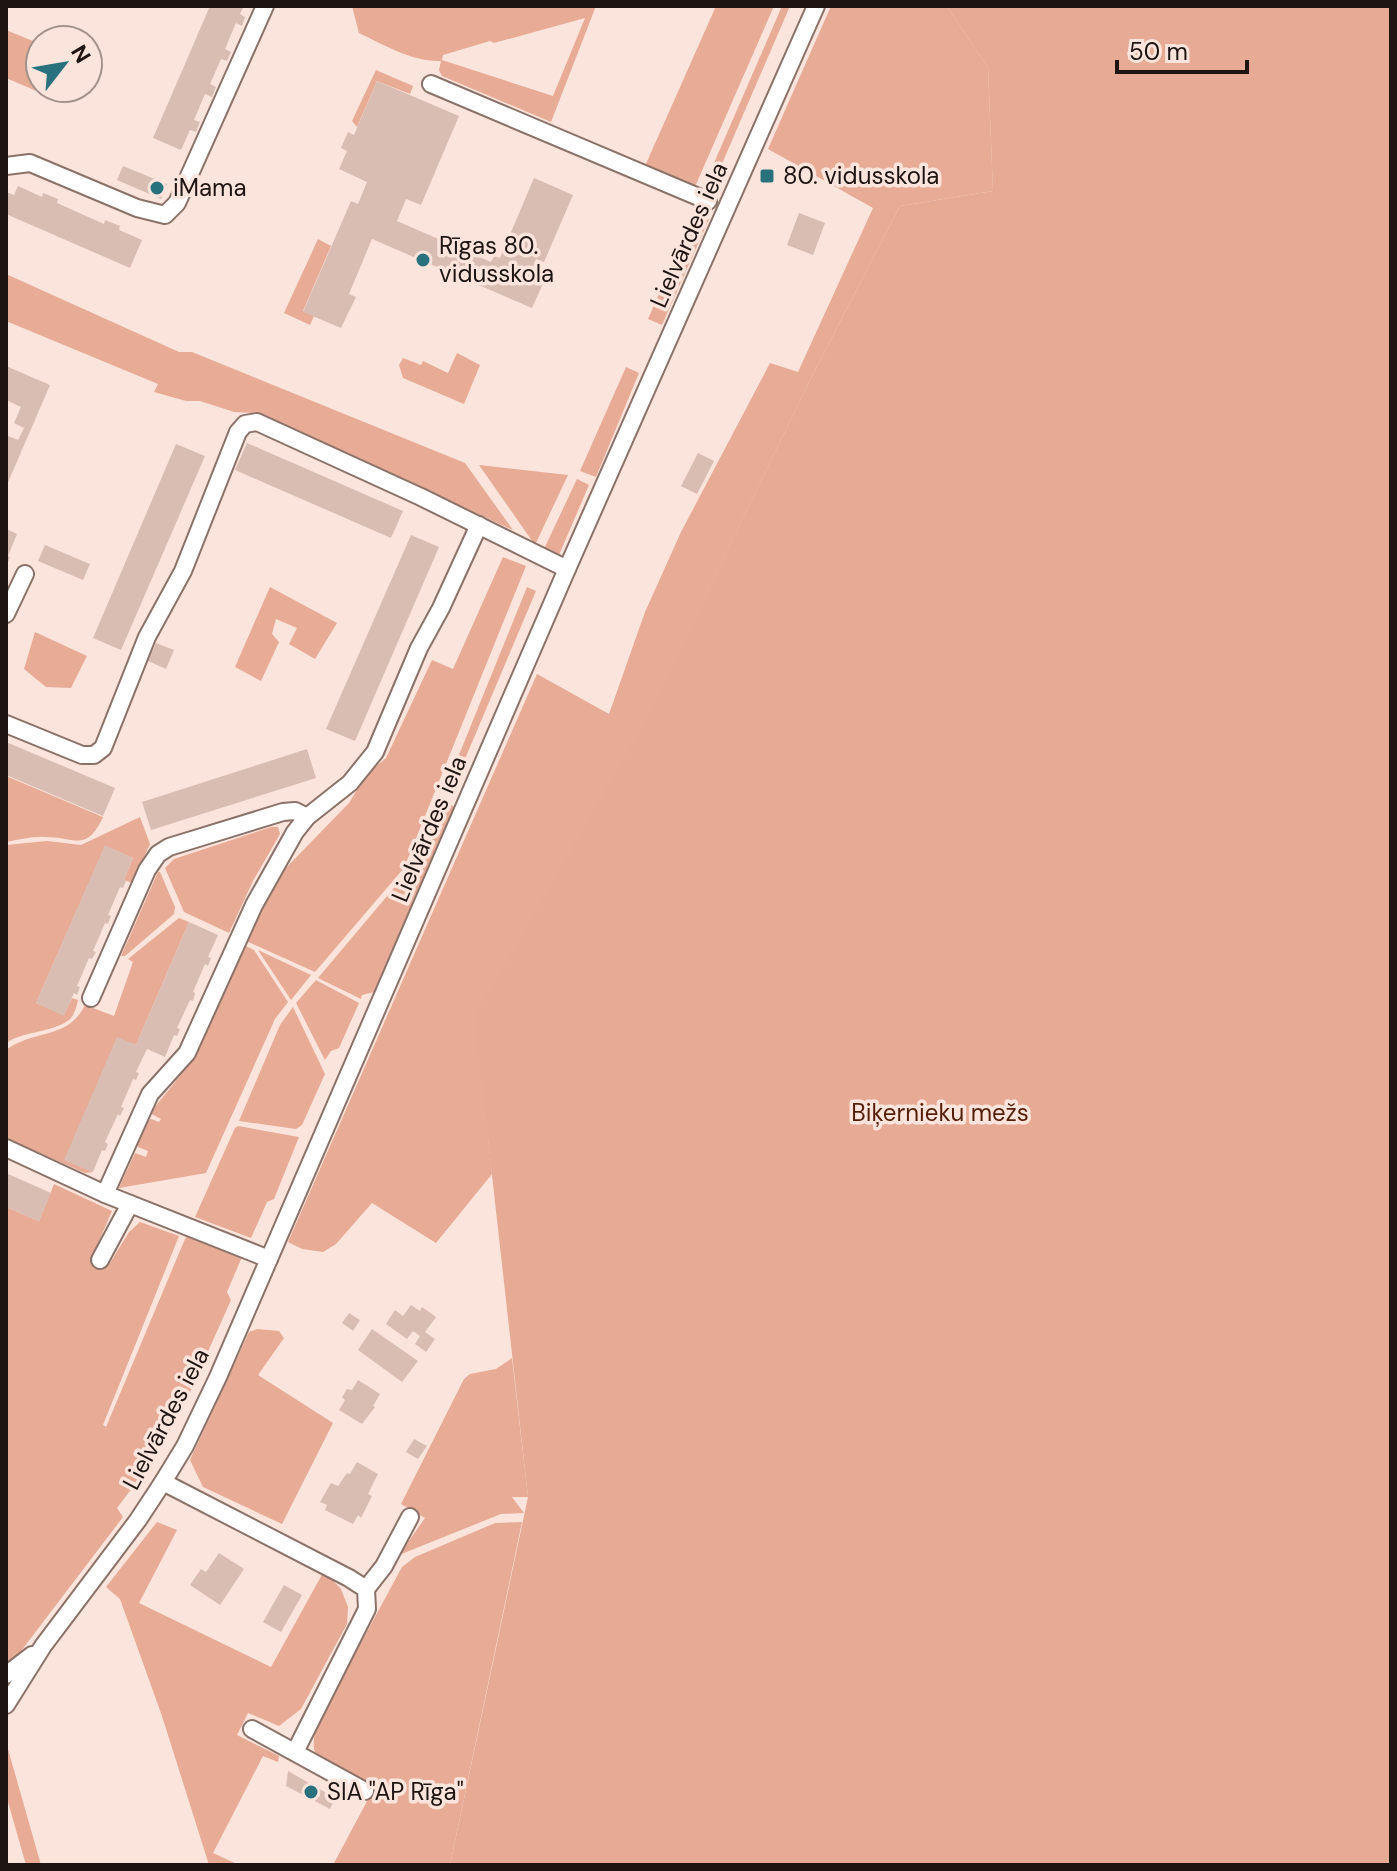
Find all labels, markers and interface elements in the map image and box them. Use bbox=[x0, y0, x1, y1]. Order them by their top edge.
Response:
north arrow bbox=[24, 24, 104, 104]
scale bar bbox=[1117, 24, 1247, 74]
text: 50 m bbox=[1129, 36, 1188, 67]
text: N bbox=[64, 40, 97, 68]
street label: Lielvārdes iela bbox=[643, 157, 734, 312]
place label: 80. vidusskola bbox=[783, 160, 939, 191]
marker: 80. vidusskola bbox=[758, 167, 776, 185]
place label: iMama bbox=[173, 172, 246, 203]
marker: iMama bbox=[148, 179, 166, 197]
place label: Rīgas 80. vidusskola bbox=[439, 230, 554, 289]
marker: Rīgas 80. vidusskola bbox=[414, 251, 432, 269]
street label: Lielvārdes iela bbox=[384, 751, 473, 907]
park label: Biķernieku mežs bbox=[851, 1097, 1029, 1128]
street label: Lielvārdes iela bbox=[115, 1343, 216, 1495]
place label: SIA "AP Rīga" bbox=[327, 1776, 464, 1807]
marker: SIA "AP Rīga" bbox=[302, 1783, 320, 1801]

